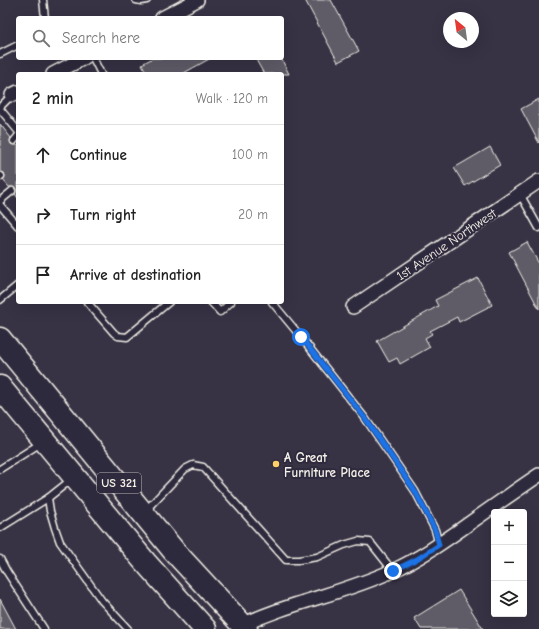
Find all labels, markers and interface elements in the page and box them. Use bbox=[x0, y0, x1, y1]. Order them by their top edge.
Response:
north arrow bbox=[443, 12, 479, 48]
search box bbox=[16, 16, 284, 60]
icon: search bbox=[30, 27, 52, 49]
text: Search here bbox=[62, 29, 140, 47]
text: 2 min bbox=[32, 89, 73, 108]
text: Walk · 120 m bbox=[196, 91, 268, 106]
icon: ahead bbox=[32, 144, 54, 166]
text: Continue bbox=[70, 146, 127, 164]
text: 100 m bbox=[232, 147, 268, 162]
icon: right bbox=[32, 204, 54, 226]
street label: 1st Avenue Northwest bbox=[394, 205, 500, 283]
text: Turn right bbox=[70, 206, 136, 224]
text: 20 m bbox=[238, 207, 268, 222]
icon: arrive bbox=[32, 264, 54, 286]
text: Arrive at destination bbox=[70, 266, 201, 284]
route start bbox=[292, 328, 310, 346]
place label: A Great Furniture Place bbox=[284, 450, 371, 480]
marker: A Great Furniture Place bbox=[271, 459, 281, 469]
road number: US 321 bbox=[97, 473, 141, 493]
map controls bbox=[491, 509, 527, 617]
button: + bbox=[491, 509, 527, 545]
button: − bbox=[491, 545, 527, 581]
route end bbox=[384, 562, 402, 580]
button: layers bbox=[491, 581, 527, 617]

